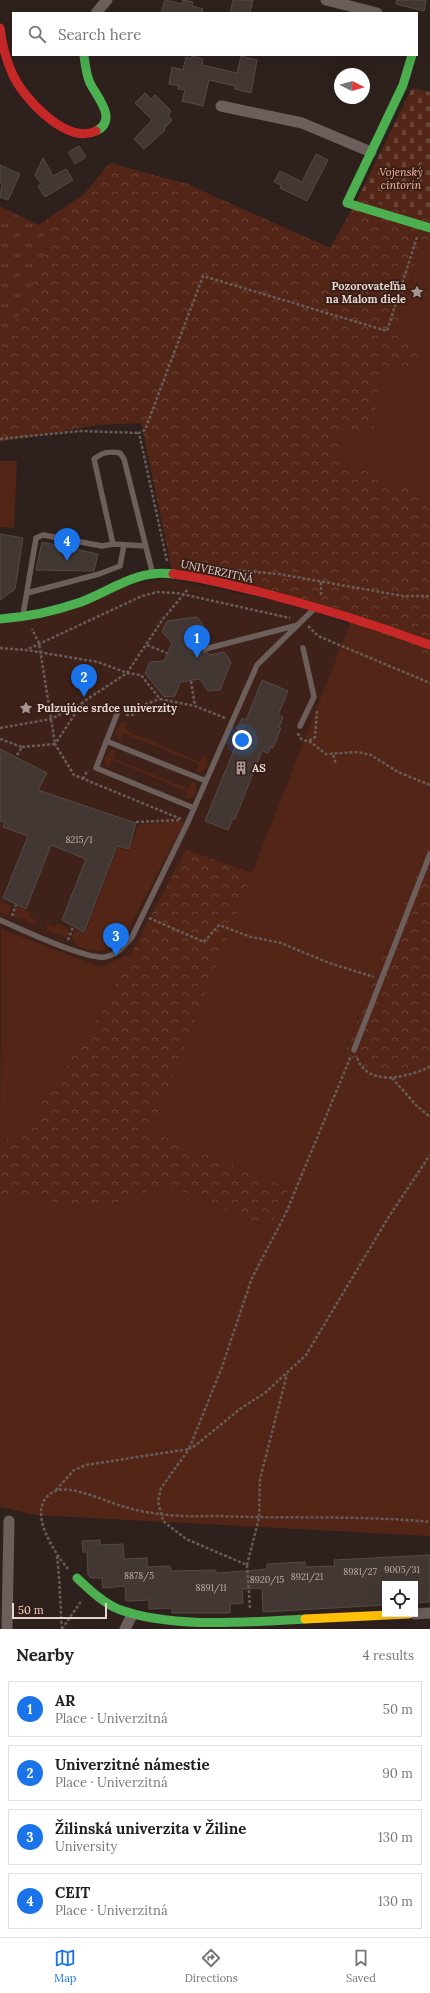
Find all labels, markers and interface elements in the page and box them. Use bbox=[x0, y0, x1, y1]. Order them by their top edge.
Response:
search box bbox=[12, 12, 418, 56]
icon: search bbox=[26, 23, 48, 45]
text: Search here bbox=[58, 25, 141, 44]
north arrow bbox=[334, 68, 370, 104]
park label: Vojenský cintorín bbox=[379, 165, 423, 192]
place label: Pozorovateľňa na Malom diele bbox=[326, 279, 406, 306]
place icon: Pozorovateľňa na Malom diele bbox=[409, 284, 425, 300]
pin: 4 bbox=[54, 528, 80, 561]
street label: UNIVERZITNÁ bbox=[179, 556, 256, 586]
pin: 1 bbox=[184, 625, 210, 658]
pin: 2 bbox=[71, 664, 97, 697]
place icon: Pulzujúce srdce univerzity bbox=[18, 700, 34, 716]
place label: Pulzujúce srdce univerzity bbox=[37, 701, 178, 715]
your location bbox=[232, 730, 252, 750]
building icon: AS bbox=[233, 760, 249, 776]
place label: AS bbox=[252, 761, 266, 775]
house number: 8215/1 bbox=[65, 834, 93, 846]
pin: 3 bbox=[103, 923, 129, 956]
house number: 9005/31 bbox=[384, 1564, 420, 1576]
house number: 8981/27 bbox=[343, 1566, 377, 1578]
house number: 8878/5 bbox=[124, 1570, 154, 1582]
house number: 8921/21 bbox=[291, 1571, 323, 1583]
house number: 8920/15 bbox=[250, 1574, 284, 1586]
map controls bbox=[382, 1581, 418, 1617]
button: locate bbox=[382, 1581, 418, 1617]
house number: 8891/11 bbox=[195, 1582, 227, 1594]
scale bar bbox=[12, 1601, 107, 1620]
text: 50 m bbox=[18, 1603, 44, 1617]
text: Nearby bbox=[16, 1644, 74, 1666]
text: 4 results bbox=[363, 1647, 414, 1664]
text: AR bbox=[55, 1691, 75, 1710]
text: 1 bbox=[27, 1701, 33, 1718]
text: 50 m bbox=[383, 1701, 413, 1718]
text: Place · Univerzitná bbox=[55, 1710, 168, 1727]
text: Univerzitné námestie bbox=[55, 1755, 210, 1774]
text: 2 bbox=[27, 1765, 33, 1782]
text: 90 m bbox=[382, 1765, 413, 1782]
text: Place · Univerzitná bbox=[55, 1774, 168, 1791]
text: Žilinská univerzita v Žiline bbox=[55, 1819, 246, 1838]
text: 3 bbox=[26, 1829, 34, 1846]
text: 130 m bbox=[378, 1829, 413, 1846]
text: University bbox=[55, 1838, 117, 1855]
text: CEIT bbox=[55, 1883, 90, 1902]
text: 4 bbox=[26, 1893, 34, 1910]
text: 130 m bbox=[378, 1893, 413, 1910]
text: Place · Univerzitná bbox=[55, 1902, 168, 1919]
tab: Map bbox=[54, 1947, 76, 1985]
tab: Directions bbox=[185, 1947, 238, 1985]
tab: Saved bbox=[346, 1947, 376, 1985]

